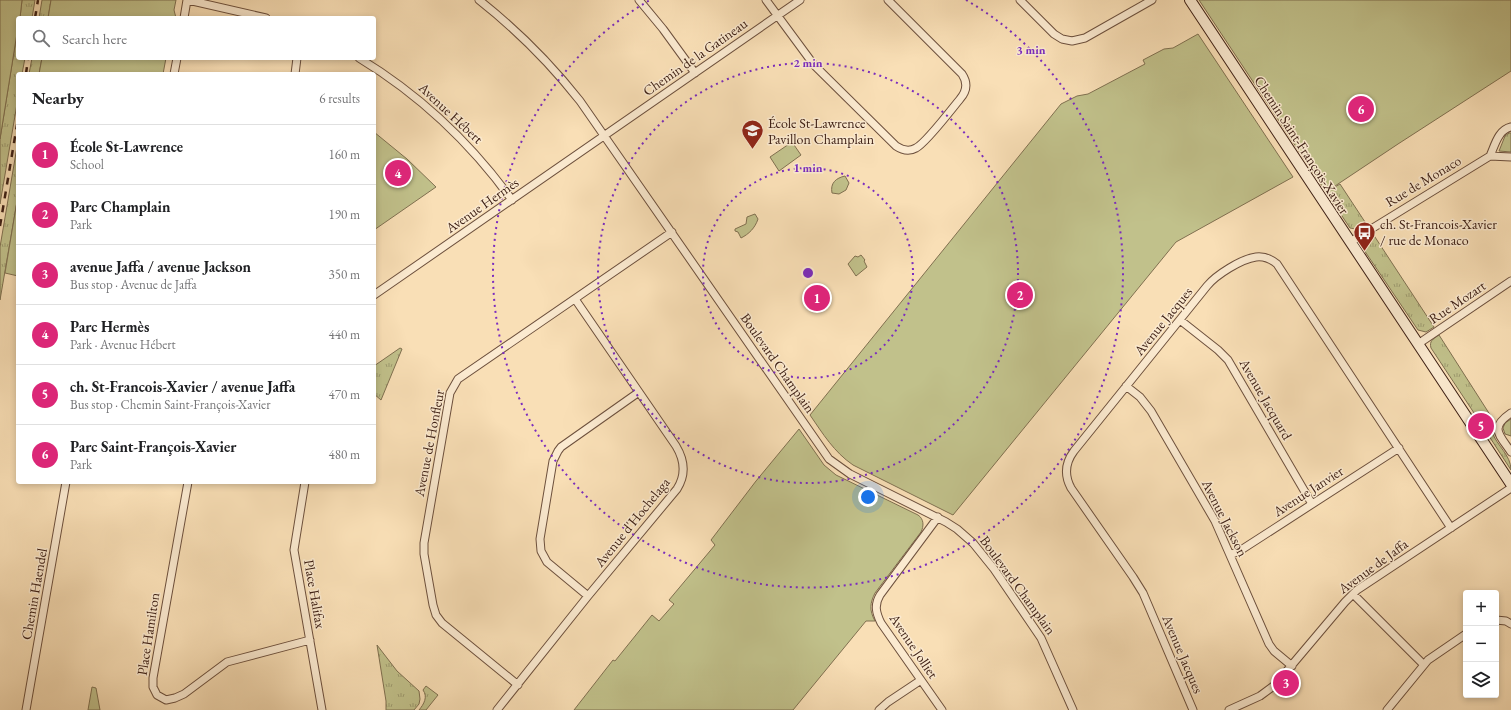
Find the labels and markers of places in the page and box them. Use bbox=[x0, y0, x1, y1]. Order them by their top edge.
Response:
pin: 6 bbox=[1348, 94, 1374, 124]
place label: École St-Lawrence Pavillon Champlain bbox=[768, 114, 875, 148]
school or university icon: École St-Lawrence Pavillon Champlain bbox=[740, 118, 766, 151]
pin: 4 bbox=[385, 158, 411, 188]
place label: ch. St-Francois-Xavier / rue de Monaco bbox=[1380, 215, 1497, 249]
bus stop icon: ch. St-Francois-Xavier / rue de Monaco bbox=[1351, 219, 1377, 252]
centre of rings bbox=[801, 266, 815, 280]
pin: 2 bbox=[1007, 280, 1033, 310]
pin: 1 bbox=[804, 283, 830, 313]
pin: 5 bbox=[1468, 411, 1494, 441]
pin: 3 bbox=[1273, 668, 1299, 698]

